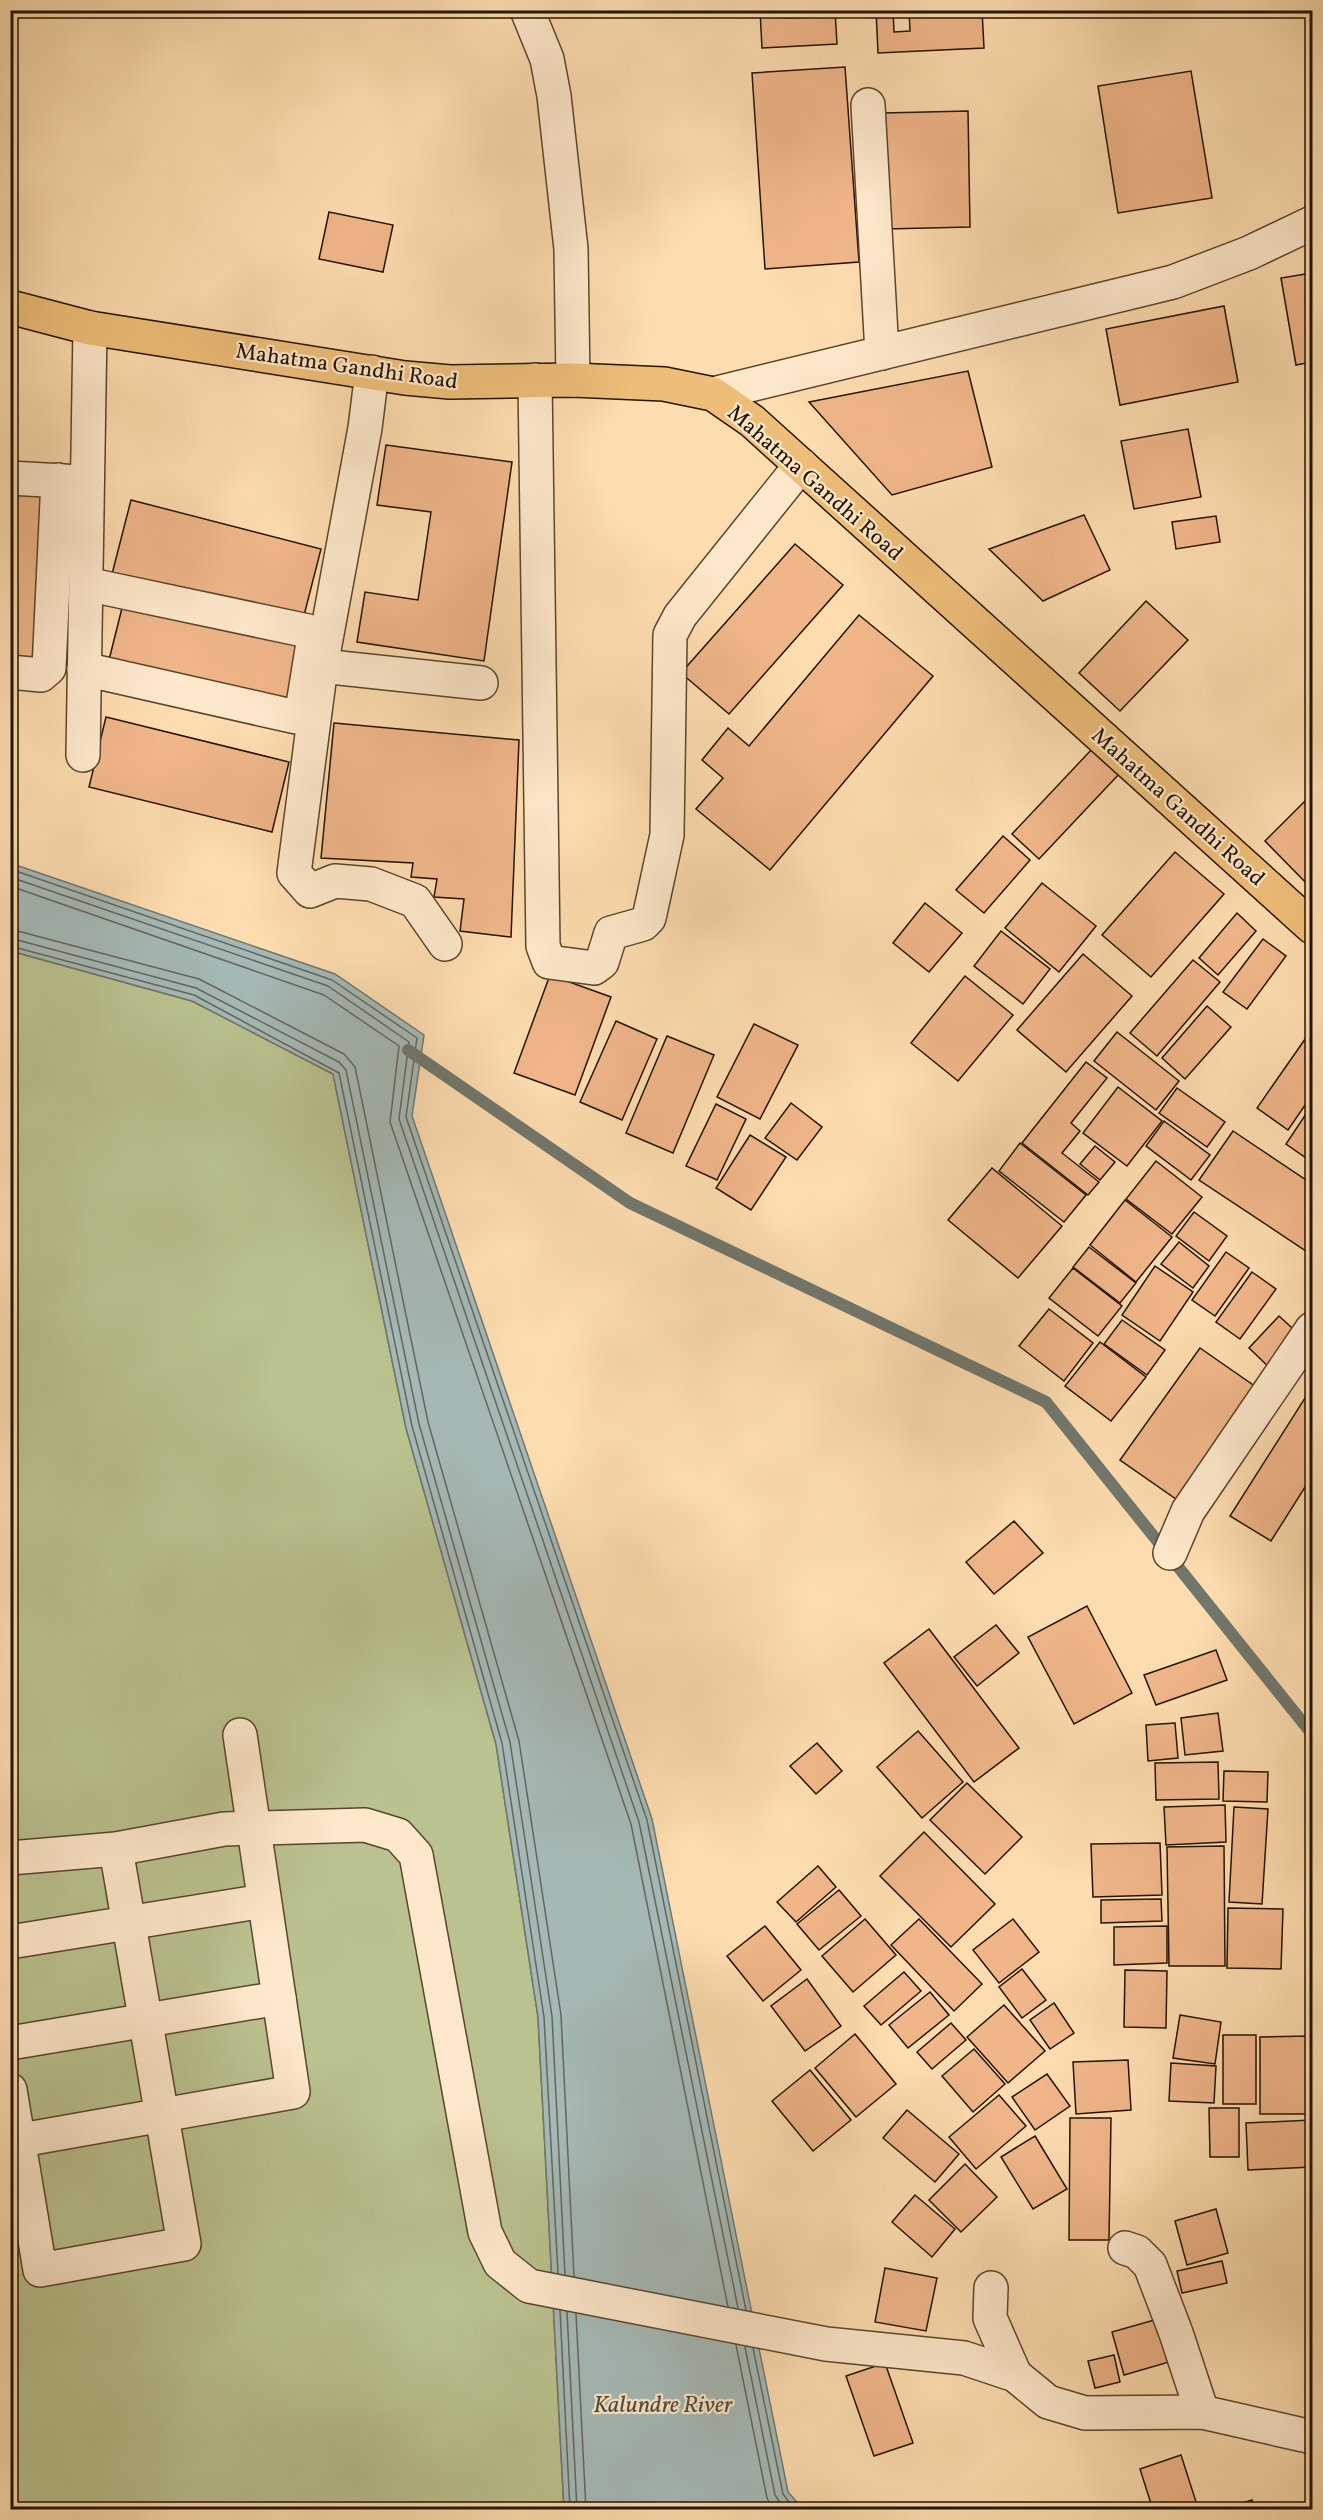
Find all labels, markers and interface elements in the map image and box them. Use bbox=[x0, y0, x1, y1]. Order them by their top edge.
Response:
street label: Mahatma Gandhi Road bbox=[234, 337, 460, 398]
street label: Mahatma Gandhi Road bbox=[720, 399, 909, 569]
street label: Mahatma Gandhi Road bbox=[1084, 721, 1271, 894]
water label: Kalundre River bbox=[593, 2389, 734, 2423]

